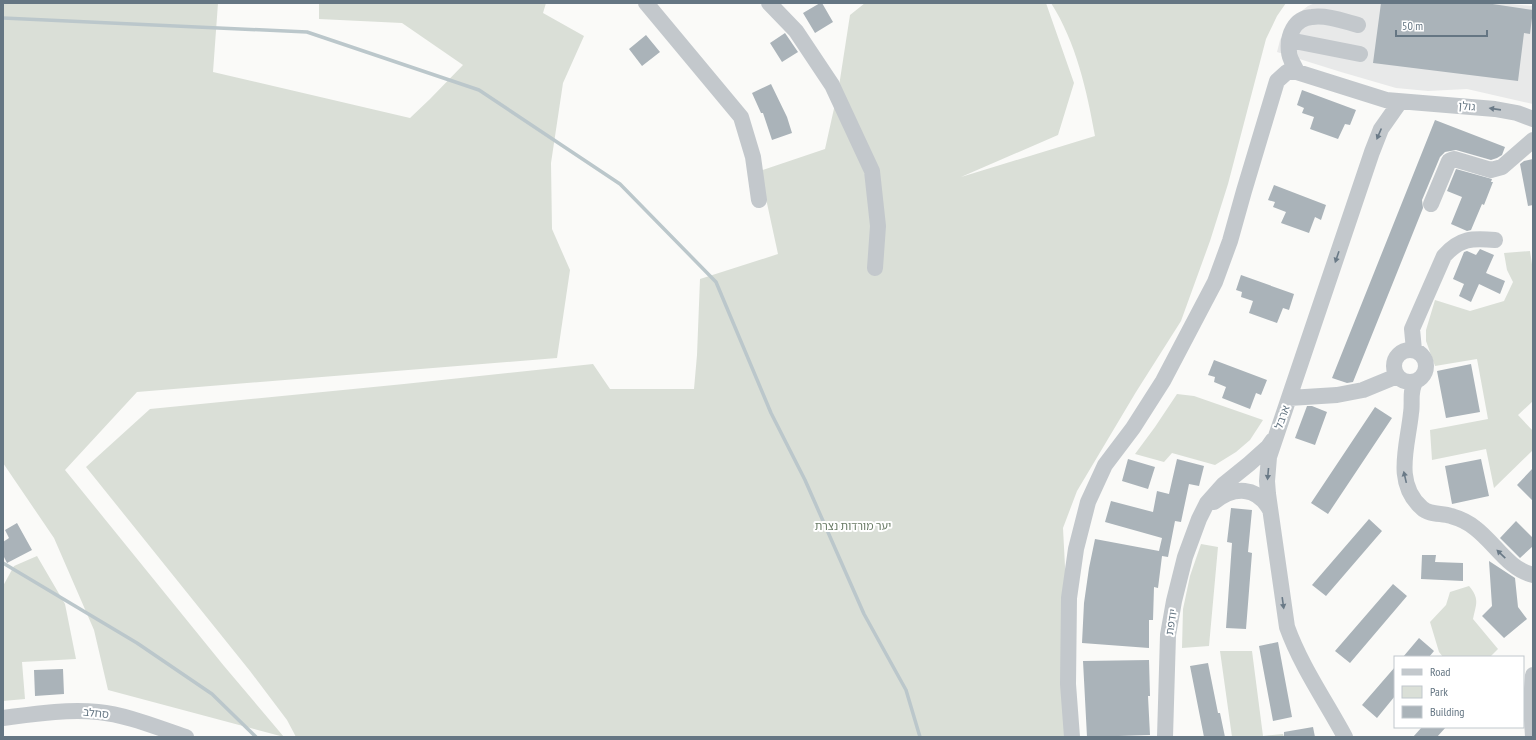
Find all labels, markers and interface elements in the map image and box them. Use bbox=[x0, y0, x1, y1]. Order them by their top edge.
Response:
scale bar bbox=[1396, 12, 1487, 38]
text: 50 m bbox=[1402, 18, 1423, 33]
street label: גולן bbox=[1458, 98, 1476, 114]
one-way arrow bbox=[1489, 106, 1502, 112]
one-way arrow bbox=[1376, 129, 1382, 141]
one-way arrow bbox=[1333, 252, 1339, 264]
street label: ארבל bbox=[1271, 403, 1293, 431]
one-way arrow bbox=[1265, 468, 1271, 480]
one-way arrow bbox=[1402, 471, 1408, 484]
park label: יער מורדות נצרת bbox=[815, 519, 891, 533]
one-way arrow bbox=[1496, 549, 1506, 559]
one-way arrow bbox=[1280, 597, 1286, 609]
street label: יודפת bbox=[1162, 608, 1180, 636]
legend bbox=[1394, 656, 1524, 728]
text: Road bbox=[1430, 664, 1450, 679]
text: Park bbox=[1430, 684, 1448, 699]
text: Building bbox=[1430, 704, 1465, 719]
street label: סחלב bbox=[82, 705, 110, 721]

